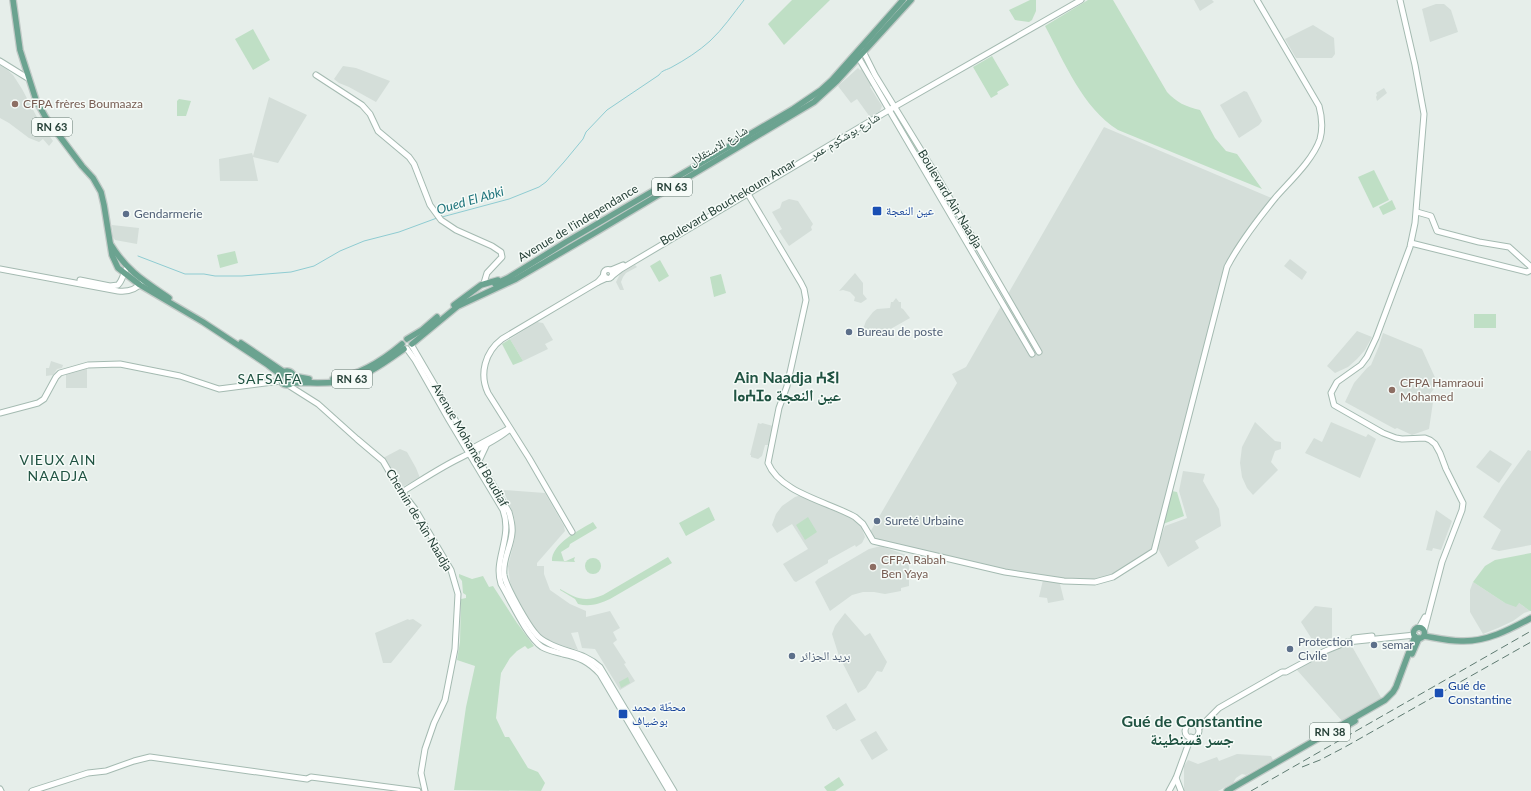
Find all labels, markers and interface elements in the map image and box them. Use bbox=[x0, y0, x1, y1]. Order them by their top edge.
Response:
place label: CFPA frères Boumaaza bbox=[23, 96, 143, 111]
marker: CFPA frères Boumaaza bbox=[10, 99, 20, 109]
street label: شارع بوشكوم عمر bbox=[806, 109, 883, 164]
road number: RN 63 bbox=[32, 118, 72, 136]
street label: شارع الاستقلال bbox=[685, 122, 751, 170]
street label: Boulevard Ain Naadja bbox=[915, 146, 986, 251]
street label: Boulevard Bouchekoum Amar bbox=[657, 155, 799, 248]
road number: RN 63 bbox=[652, 178, 692, 196]
street label: Avenue de l'independance bbox=[515, 181, 641, 265]
water label: Oued El Abki bbox=[434, 183, 506, 217]
place label: عين النعجة bbox=[886, 203, 934, 218]
marker: عين النعجة bbox=[871, 205, 883, 217]
place label: Gendarmerie bbox=[134, 206, 203, 221]
marker: Gendarmerie bbox=[121, 209, 131, 219]
place label: Bureau de poste bbox=[857, 324, 943, 339]
marker: Bureau de poste bbox=[844, 327, 854, 337]
district label: Ain Naadja ⵄⵉⵏ ⵏⴰⵄⵊⴰ عين النعجة bbox=[733, 367, 841, 405]
district label: SAFSAFA bbox=[237, 370, 303, 387]
road number: RN 63 bbox=[332, 370, 372, 388]
place label: CFPA Hamraoui Mohamed bbox=[1400, 375, 1484, 404]
street label: Avenue Mohamed Boudiaf bbox=[429, 380, 512, 510]
marker: CFPA Hamraoui Mohamed bbox=[1387, 385, 1397, 395]
district label: VIEUX AIN NAADJA bbox=[19, 451, 97, 484]
street label: Chemin de Aïn Naadja bbox=[383, 466, 456, 574]
place label: Sureté Urbaine bbox=[885, 513, 964, 528]
marker: Sureté Urbaine bbox=[872, 516, 882, 526]
place label: CFPA Rabah Ben Yaya bbox=[881, 552, 946, 581]
marker: CFPA Rabah Ben Yaya bbox=[868, 562, 878, 572]
place label: Protection Civile bbox=[1298, 634, 1353, 663]
place label: semar bbox=[1382, 637, 1414, 652]
marker: semar bbox=[1369, 640, 1379, 650]
marker: Protection Civile bbox=[1285, 644, 1295, 654]
place label: بريد الجزائر bbox=[799, 648, 850, 663]
marker: بريد الجزائر bbox=[787, 651, 797, 661]
place label: Gué de Constantine bbox=[1448, 678, 1512, 707]
marker: Gué de Constantine bbox=[1433, 687, 1445, 699]
place label: محطّة محمد بوضياف bbox=[632, 699, 686, 728]
marker: محطّة محمد بوضياف bbox=[617, 708, 629, 720]
district label: Gué de Constantine جسر قسنطينة bbox=[1122, 711, 1263, 748]
road number: RN 38 bbox=[1310, 723, 1350, 741]

